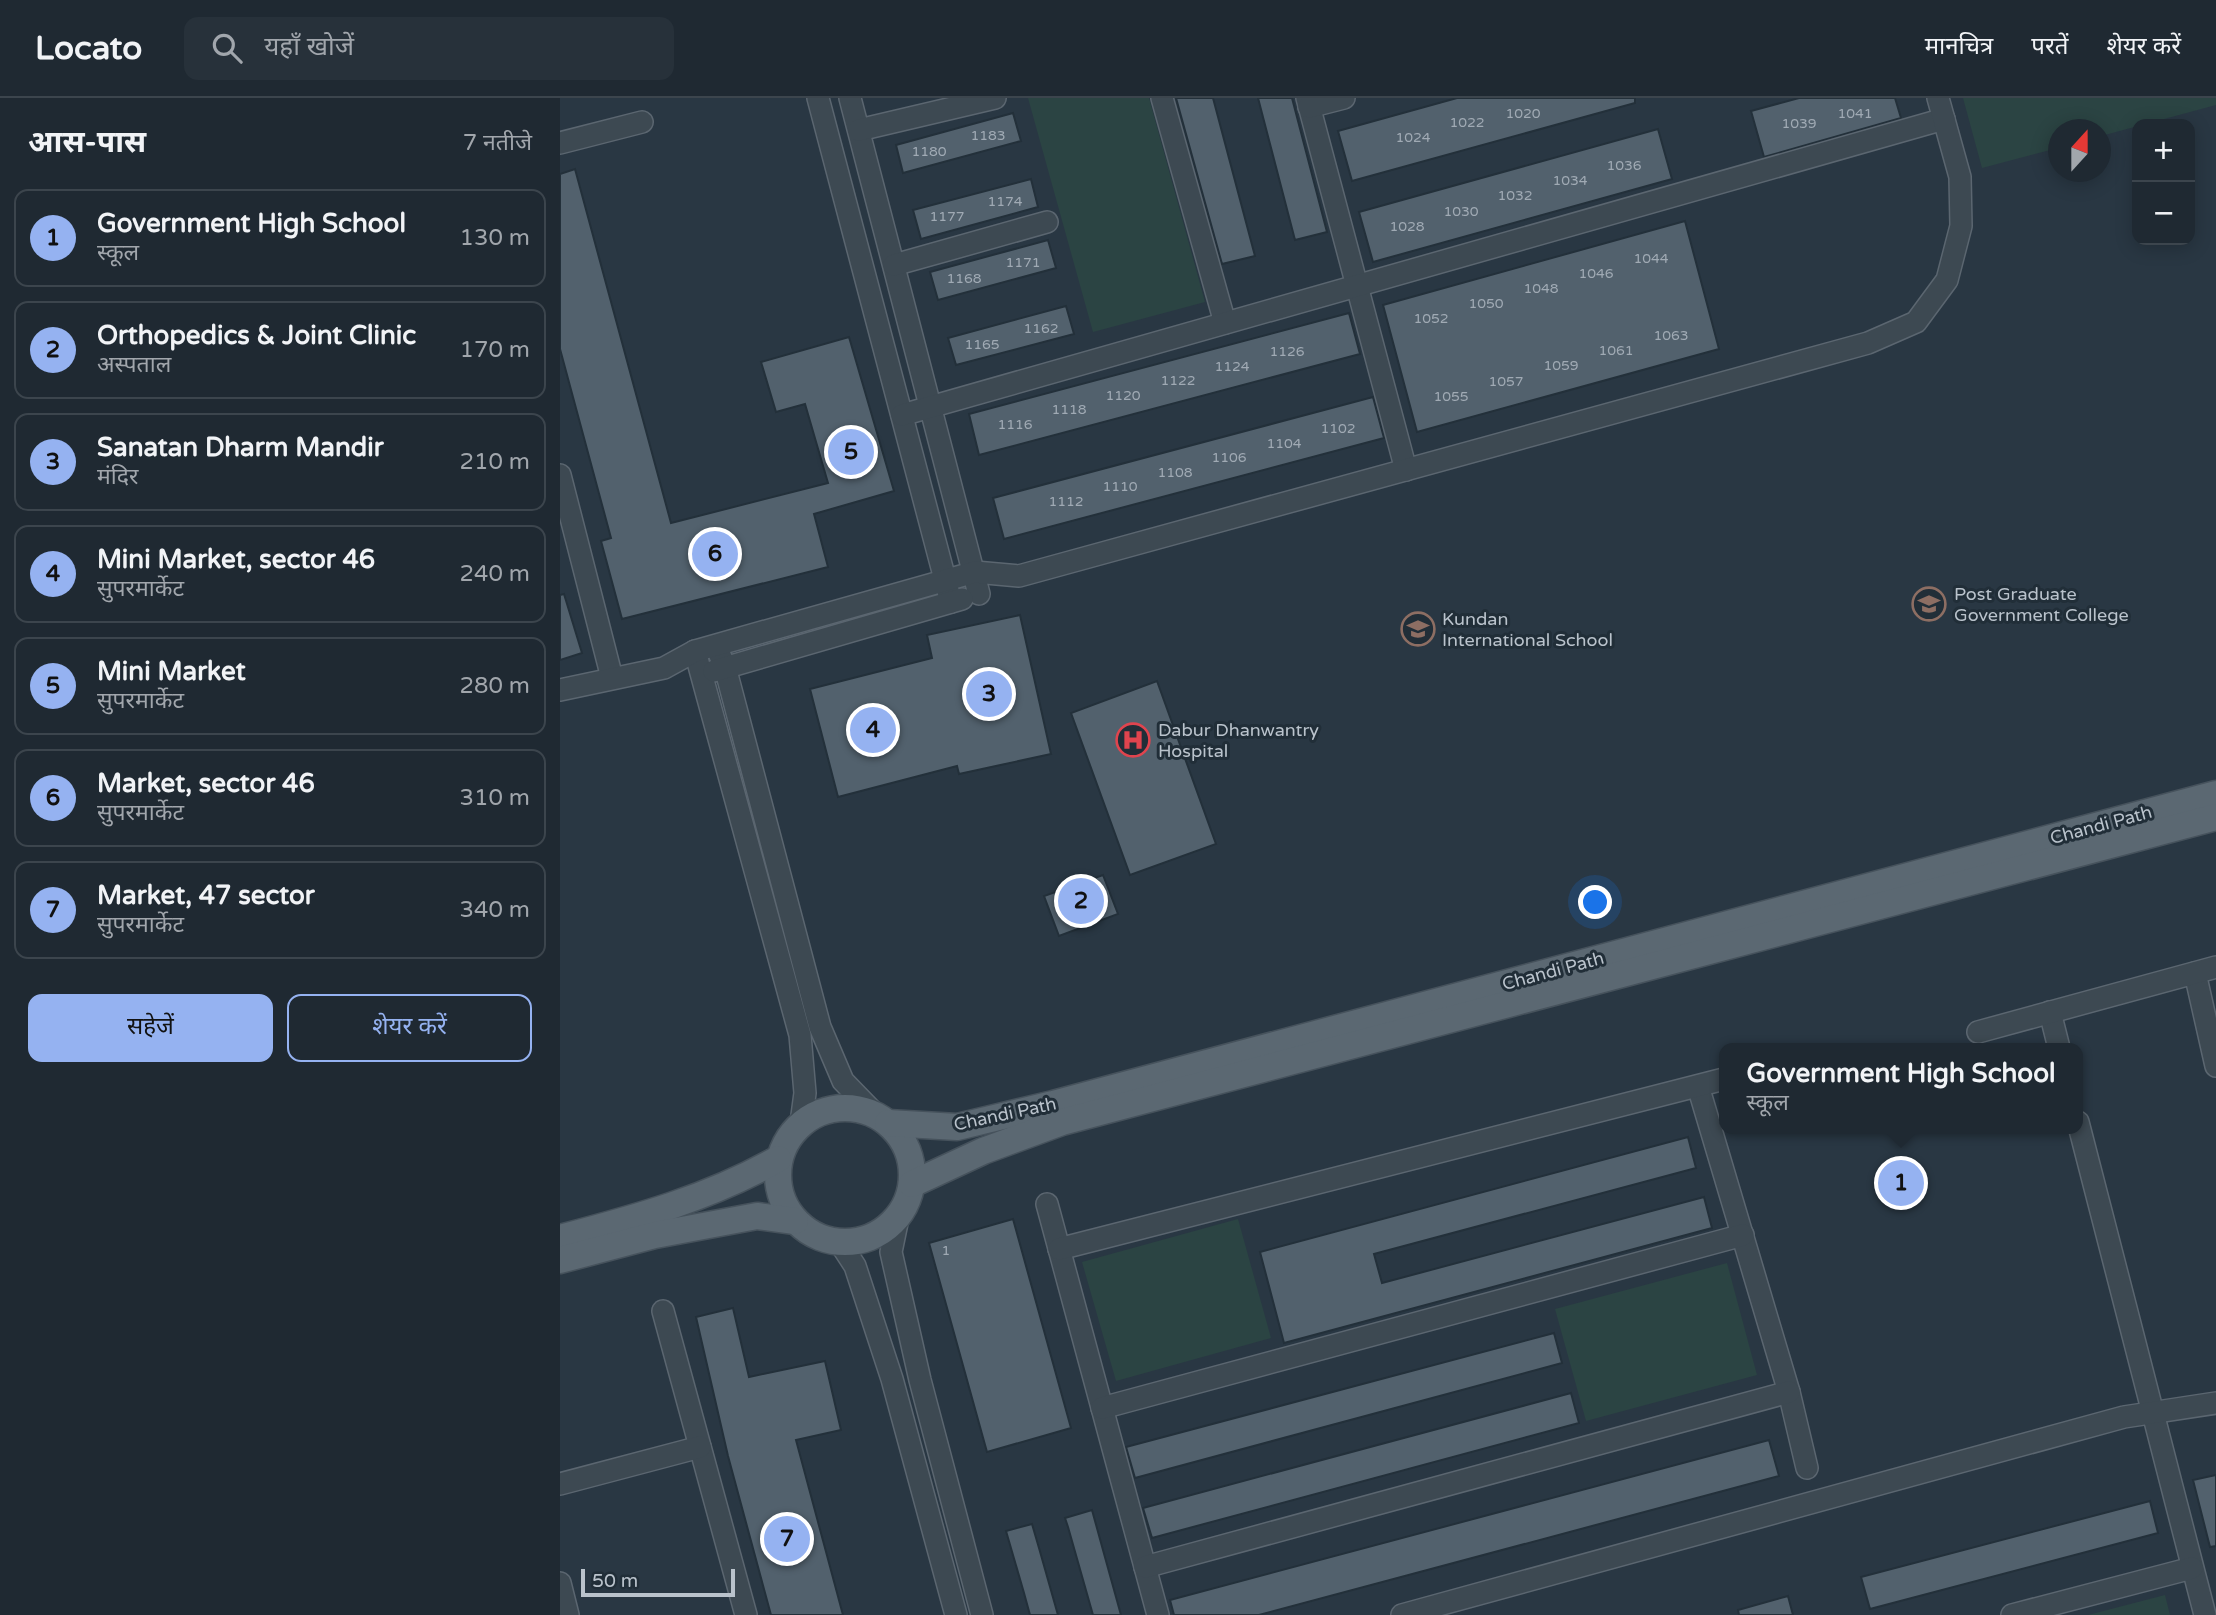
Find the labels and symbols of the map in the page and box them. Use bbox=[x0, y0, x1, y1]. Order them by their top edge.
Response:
house number: 1020 bbox=[1505, 105, 1541, 122]
house number: 1041 bbox=[1837, 105, 1873, 122]
house number: 1022 bbox=[1449, 114, 1485, 131]
house number: 1039 bbox=[1781, 115, 1817, 132]
north arrow bbox=[2048, 119, 2111, 182]
house number: 1183 bbox=[970, 127, 1006, 144]
house number: 1024 bbox=[1395, 129, 1431, 146]
house number: 1180 bbox=[911, 143, 947, 160]
house number: 1036 bbox=[1606, 157, 1642, 174]
house number: 1034 bbox=[1552, 172, 1588, 189]
house number: 1032 bbox=[1497, 187, 1533, 204]
house number: 1174 bbox=[987, 193, 1023, 210]
house number: 1030 bbox=[1443, 203, 1479, 220]
house number: 1177 bbox=[929, 208, 965, 225]
house number: 1028 bbox=[1389, 218, 1425, 235]
house number: 1044 bbox=[1633, 250, 1669, 267]
house number: 1171 bbox=[1005, 254, 1041, 271]
house number: 1046 bbox=[1578, 265, 1614, 282]
house number: 1168 bbox=[946, 270, 982, 287]
house number: 1048 bbox=[1523, 280, 1559, 297]
house number: 1050 bbox=[1468, 295, 1504, 312]
house number: 1052 bbox=[1413, 310, 1449, 327]
house number: 1162 bbox=[1023, 320, 1059, 337]
house number: 1063 bbox=[1653, 327, 1689, 344]
house number: 1165 bbox=[964, 336, 1000, 353]
house number: 1061 bbox=[1598, 342, 1634, 359]
house number: 1126 bbox=[1269, 343, 1305, 360]
house number: 1059 bbox=[1543, 357, 1579, 374]
house number: 1124 bbox=[1214, 358, 1250, 375]
house number: 1122 bbox=[1160, 372, 1196, 389]
house number: 1057 bbox=[1488, 373, 1524, 390]
house number: 1120 bbox=[1105, 387, 1141, 404]
house number: 1055 bbox=[1433, 388, 1469, 405]
house number: 1118 bbox=[1051, 401, 1087, 418]
house number: 1116 bbox=[997, 416, 1033, 433]
house number: 1102 bbox=[1320, 420, 1356, 437]
pin: 5 bbox=[828, 426, 874, 478]
house number: 1104 bbox=[1266, 435, 1302, 452]
house number: 1106 bbox=[1211, 449, 1247, 466]
house number: 1108 bbox=[1157, 464, 1193, 481]
house number: 1110 bbox=[1102, 478, 1138, 495]
house number: 1112 bbox=[1048, 493, 1084, 510]
pin: 6 bbox=[692, 528, 738, 580]
place label: Post Graduate Government College bbox=[1954, 583, 2129, 626]
school or university icon: Post Graduate Government College bbox=[1910, 585, 1948, 623]
place label: Kundan International School bbox=[1442, 608, 1613, 651]
school or university icon: Kundan International School bbox=[1399, 610, 1437, 648]
pin: 3 bbox=[966, 668, 1012, 720]
pin: 4 bbox=[850, 704, 896, 756]
place label: Dabur Dhanwantry Hospital bbox=[1158, 719, 1319, 762]
hospital icon: Dabur Dhanwantry Hospital bbox=[1114, 721, 1152, 759]
street label: Chandi Path bbox=[2048, 801, 2154, 849]
pin: 2 bbox=[1058, 875, 1104, 927]
your location bbox=[1578, 885, 1612, 919]
street label: Chandi Path bbox=[1500, 947, 1606, 995]
street label: Chandi Path bbox=[952, 1092, 1058, 1136]
pin: 1 bbox=[1878, 1157, 1924, 1209]
house number: 1 bbox=[942, 1242, 950, 1259]
pin: 7 bbox=[764, 1513, 810, 1565]
scale bar bbox=[581, 1566, 735, 1598]

